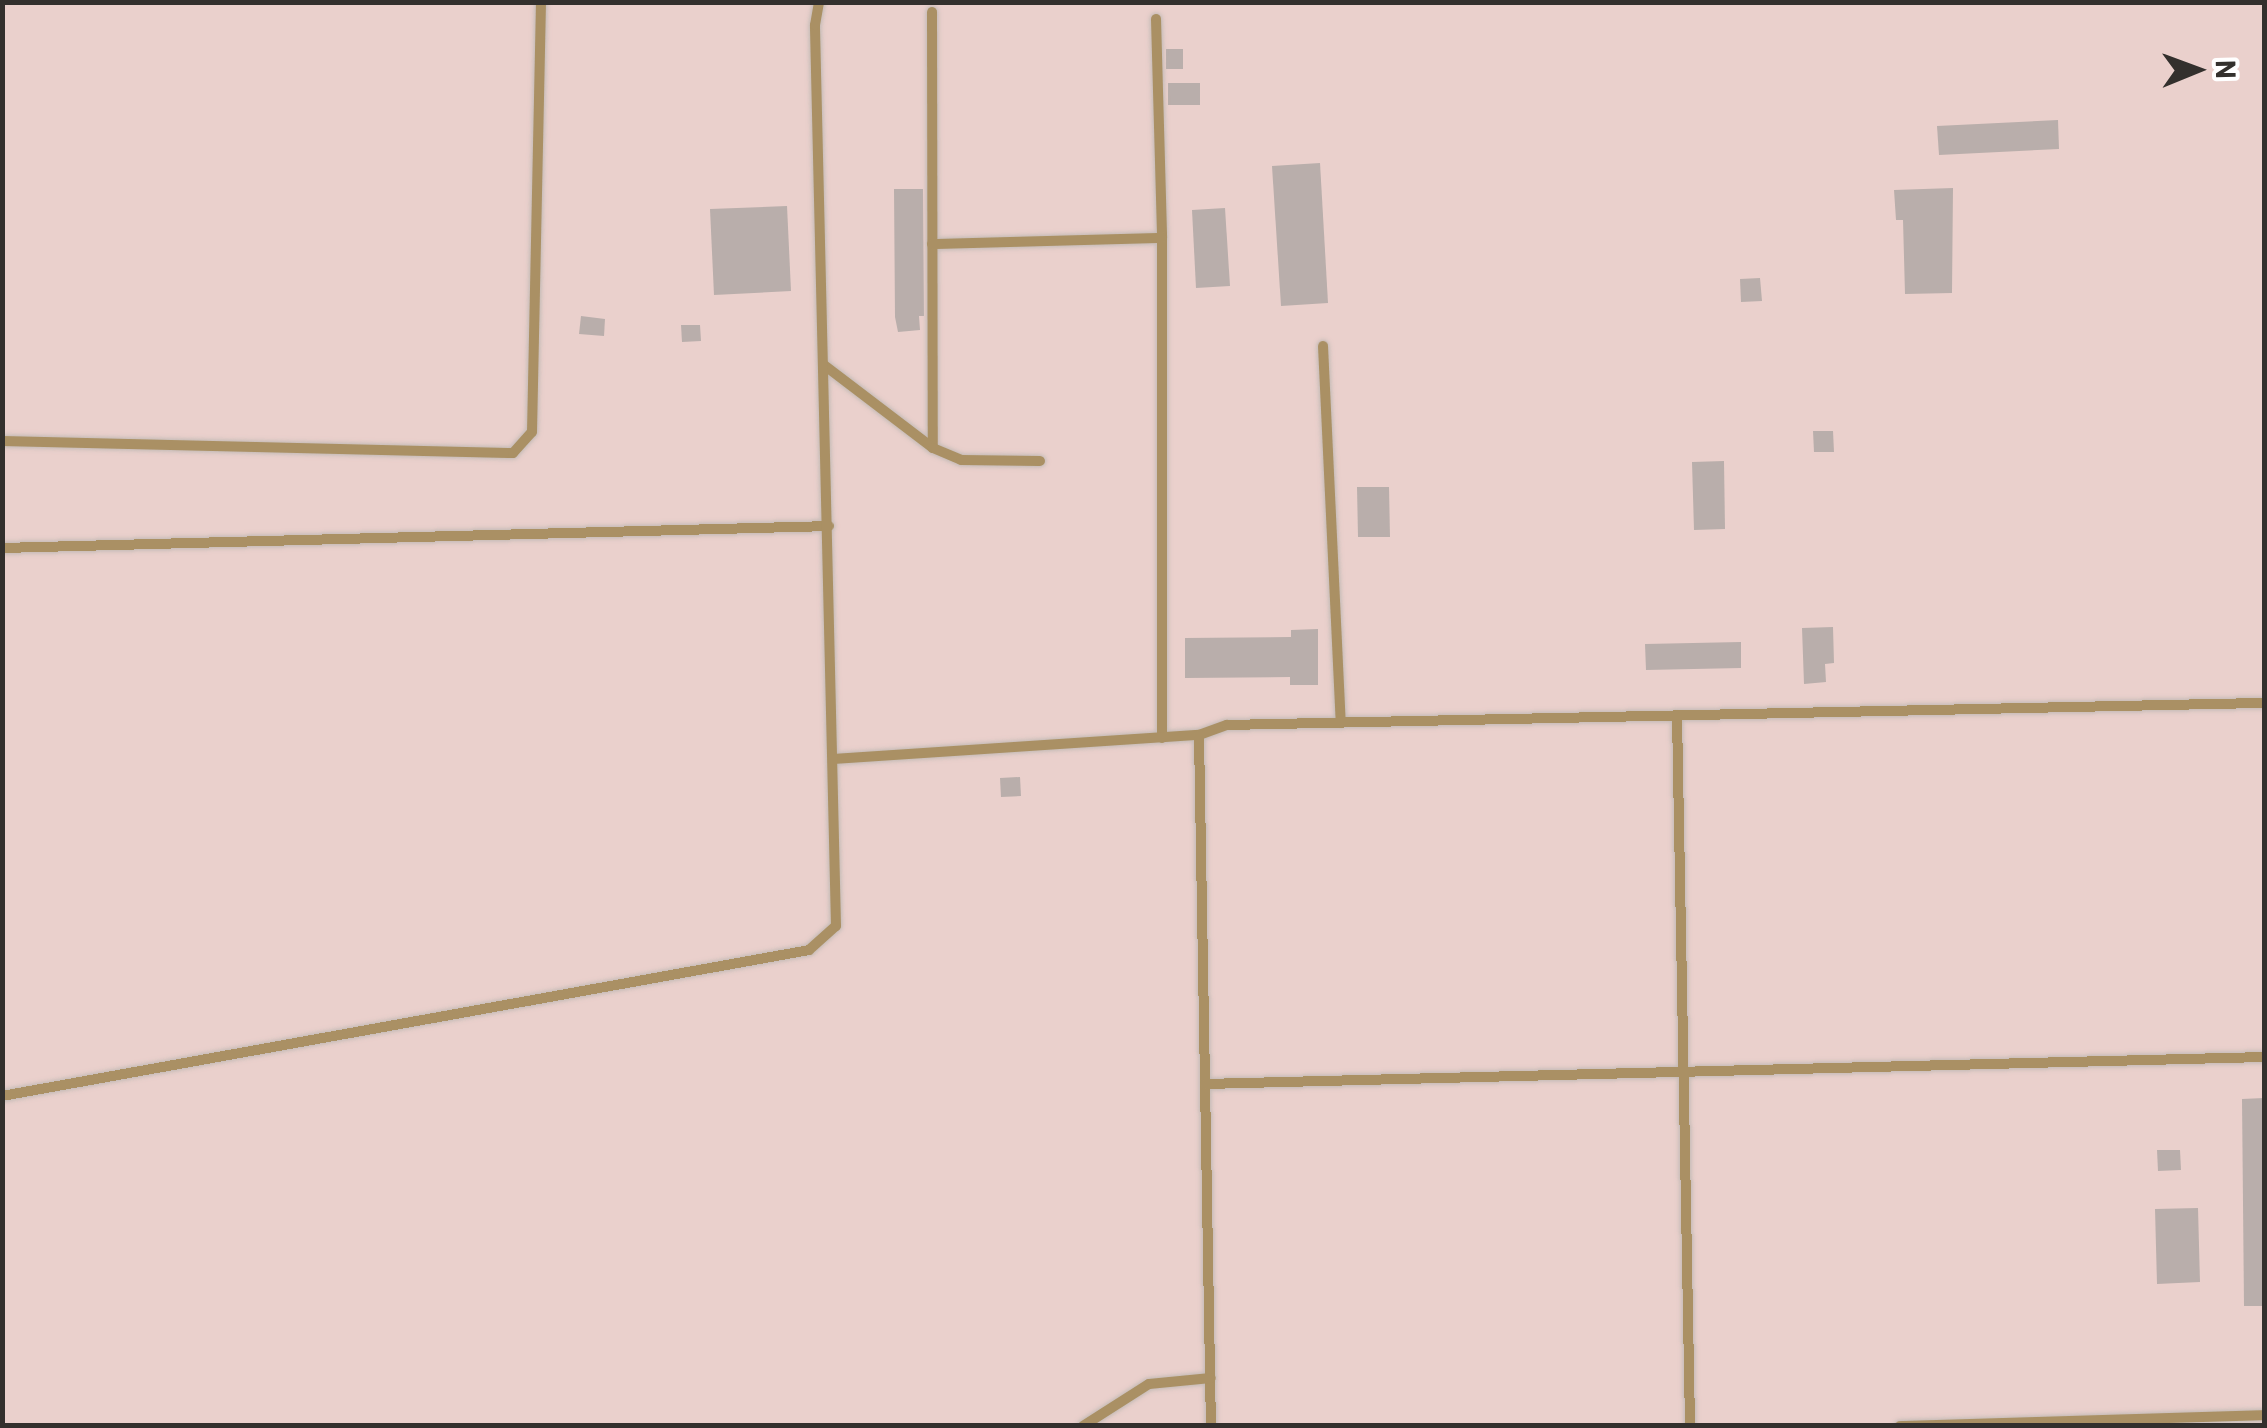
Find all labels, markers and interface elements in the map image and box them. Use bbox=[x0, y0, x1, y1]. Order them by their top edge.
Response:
north arrow bbox=[2147, 20, 2247, 120]
text: N bbox=[2210, 60, 2244, 79]

